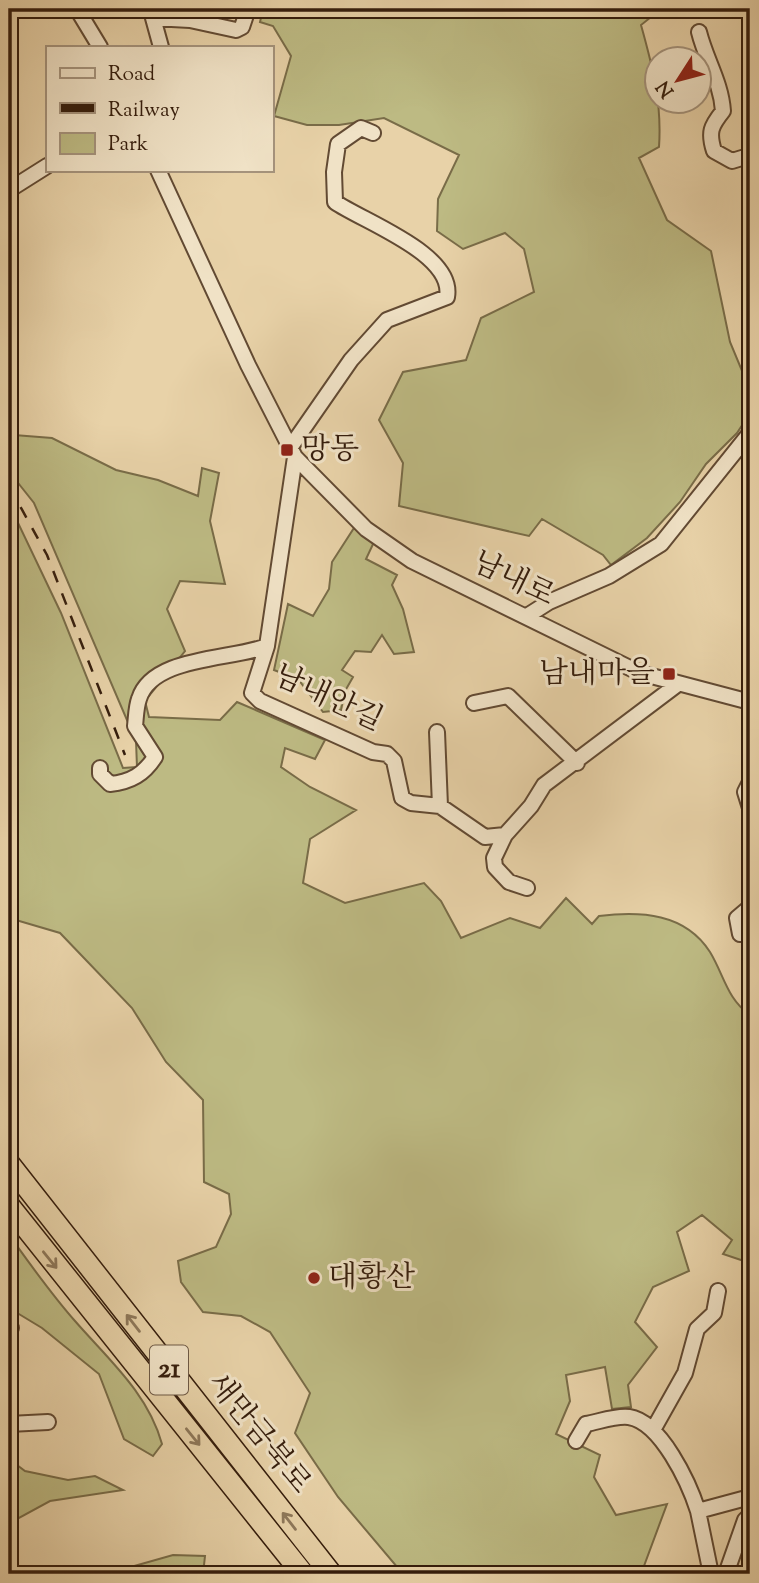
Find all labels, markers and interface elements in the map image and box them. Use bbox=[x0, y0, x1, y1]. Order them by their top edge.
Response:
legend bbox=[46, 46, 273, 172]
north arrow bbox=[644, 46, 714, 116]
text: Road bbox=[108, 60, 155, 90]
text: N bbox=[651, 74, 682, 103]
text: Railway bbox=[108, 96, 180, 126]
text: Park bbox=[108, 130, 149, 160]
place label: 망동 bbox=[301, 429, 359, 472]
marker: 망동 bbox=[279, 442, 295, 458]
street label: 남내로 bbox=[464, 542, 562, 618]
place label: 남내마을 bbox=[539, 653, 655, 696]
street label: 남내안길 bbox=[266, 655, 390, 743]
marker: 남내마을 bbox=[661, 666, 677, 682]
one-way arrow bbox=[43, 1251, 58, 1269]
place label: 대황산 bbox=[328, 1257, 415, 1300]
marker: 대황산 bbox=[306, 1270, 322, 1286]
one-way arrow bbox=[125, 1315, 140, 1333]
road number: 21 bbox=[150, 1346, 188, 1394]
street label: 새만금북로 bbox=[196, 1364, 320, 1504]
one-way arrow bbox=[186, 1428, 201, 1446]
one-way arrow bbox=[282, 1512, 297, 1530]

